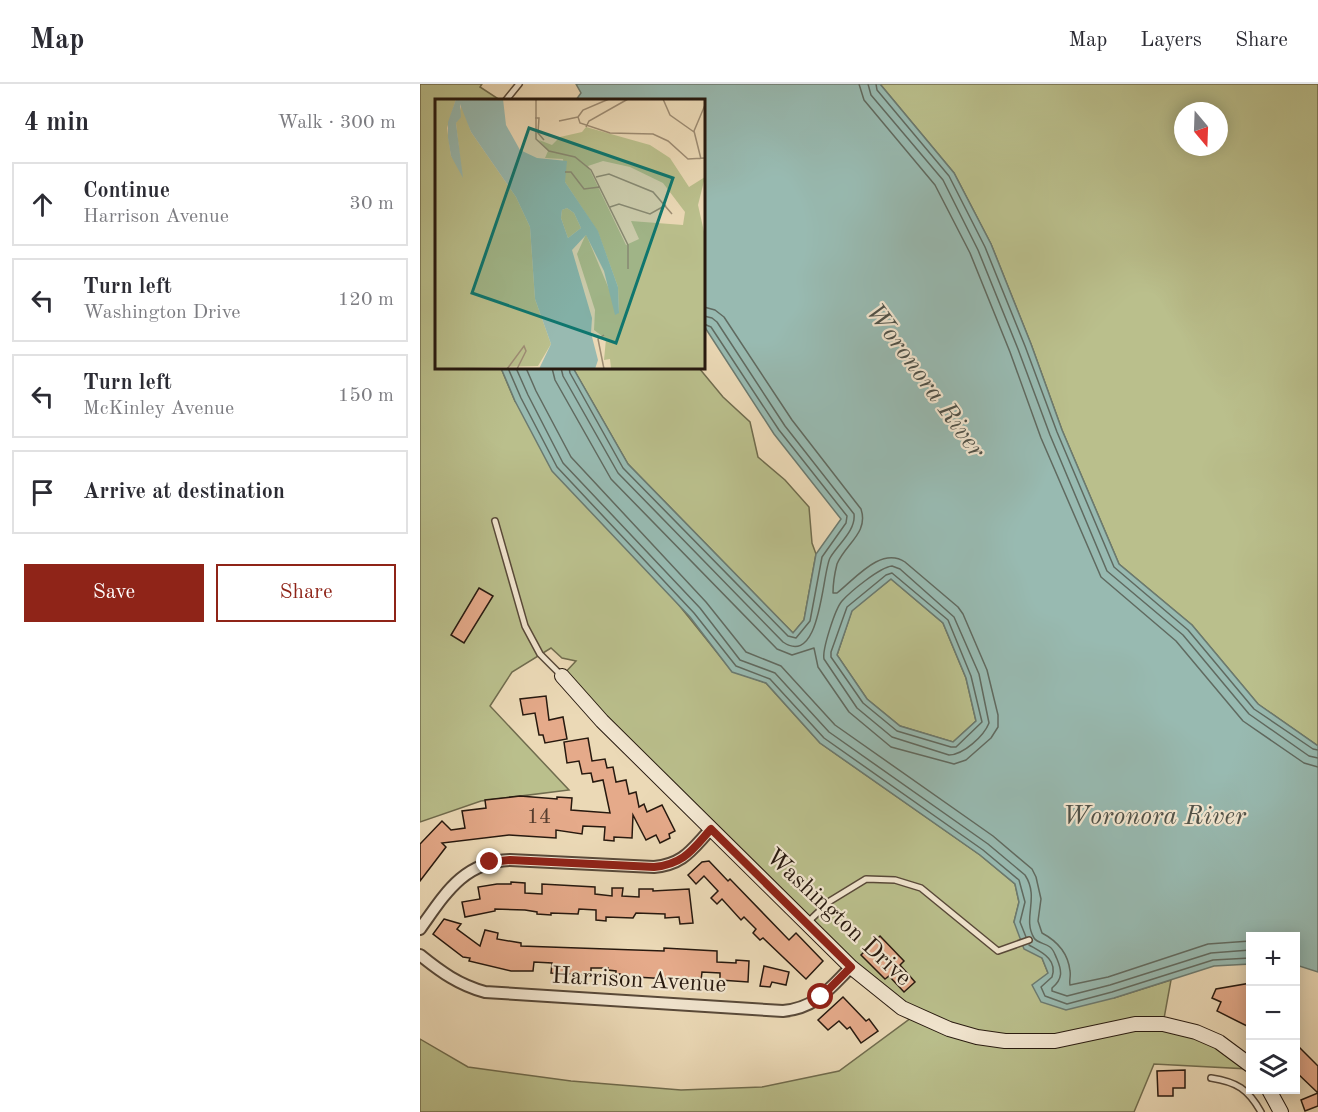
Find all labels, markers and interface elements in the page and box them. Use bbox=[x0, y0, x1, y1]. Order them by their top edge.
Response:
text: Map bbox=[30, 27, 84, 55]
text: Map bbox=[1068, 30, 1107, 51]
text: Layers bbox=[1140, 30, 1202, 51]
text: Share bbox=[1235, 30, 1288, 51]
inset map bbox=[435, 99, 705, 369]
north arrow bbox=[1174, 102, 1228, 156]
text: 4 min bbox=[24, 110, 89, 136]
text: Walk · 300 m bbox=[277, 113, 396, 133]
text: Continue bbox=[83, 180, 170, 202]
icon: ahead bbox=[26, 188, 59, 221]
text: 30 m bbox=[349, 194, 394, 214]
text: Harrison Avenue bbox=[83, 207, 229, 227]
text: Turn left bbox=[83, 276, 172, 298]
icon: left bbox=[26, 284, 59, 317]
text: 120 m bbox=[338, 290, 394, 310]
water label: Woronora River bbox=[860, 299, 990, 464]
text: Washington Drive bbox=[83, 303, 241, 323]
text: Turn left bbox=[83, 372, 172, 394]
icon: left bbox=[26, 380, 59, 413]
text: 150 m bbox=[338, 386, 394, 406]
text: McKinley Avenue bbox=[83, 399, 234, 419]
icon: arrive bbox=[26, 476, 59, 509]
text: Arrive at destination bbox=[83, 481, 285, 503]
button: Save bbox=[24, 564, 204, 622]
button: Share bbox=[216, 564, 396, 622]
water label: Woronora River bbox=[1062, 804, 1247, 830]
house number: 14 bbox=[527, 807, 551, 828]
street label: Washington Drive bbox=[761, 845, 915, 991]
route end bbox=[476, 848, 502, 874]
map controls bbox=[1246, 932, 1300, 1094]
button: + bbox=[1246, 932, 1300, 986]
street label: Harrison Avenue bbox=[551, 964, 727, 998]
route start bbox=[807, 983, 833, 1009]
button: − bbox=[1246, 986, 1300, 1040]
button: layers bbox=[1246, 1040, 1300, 1094]

